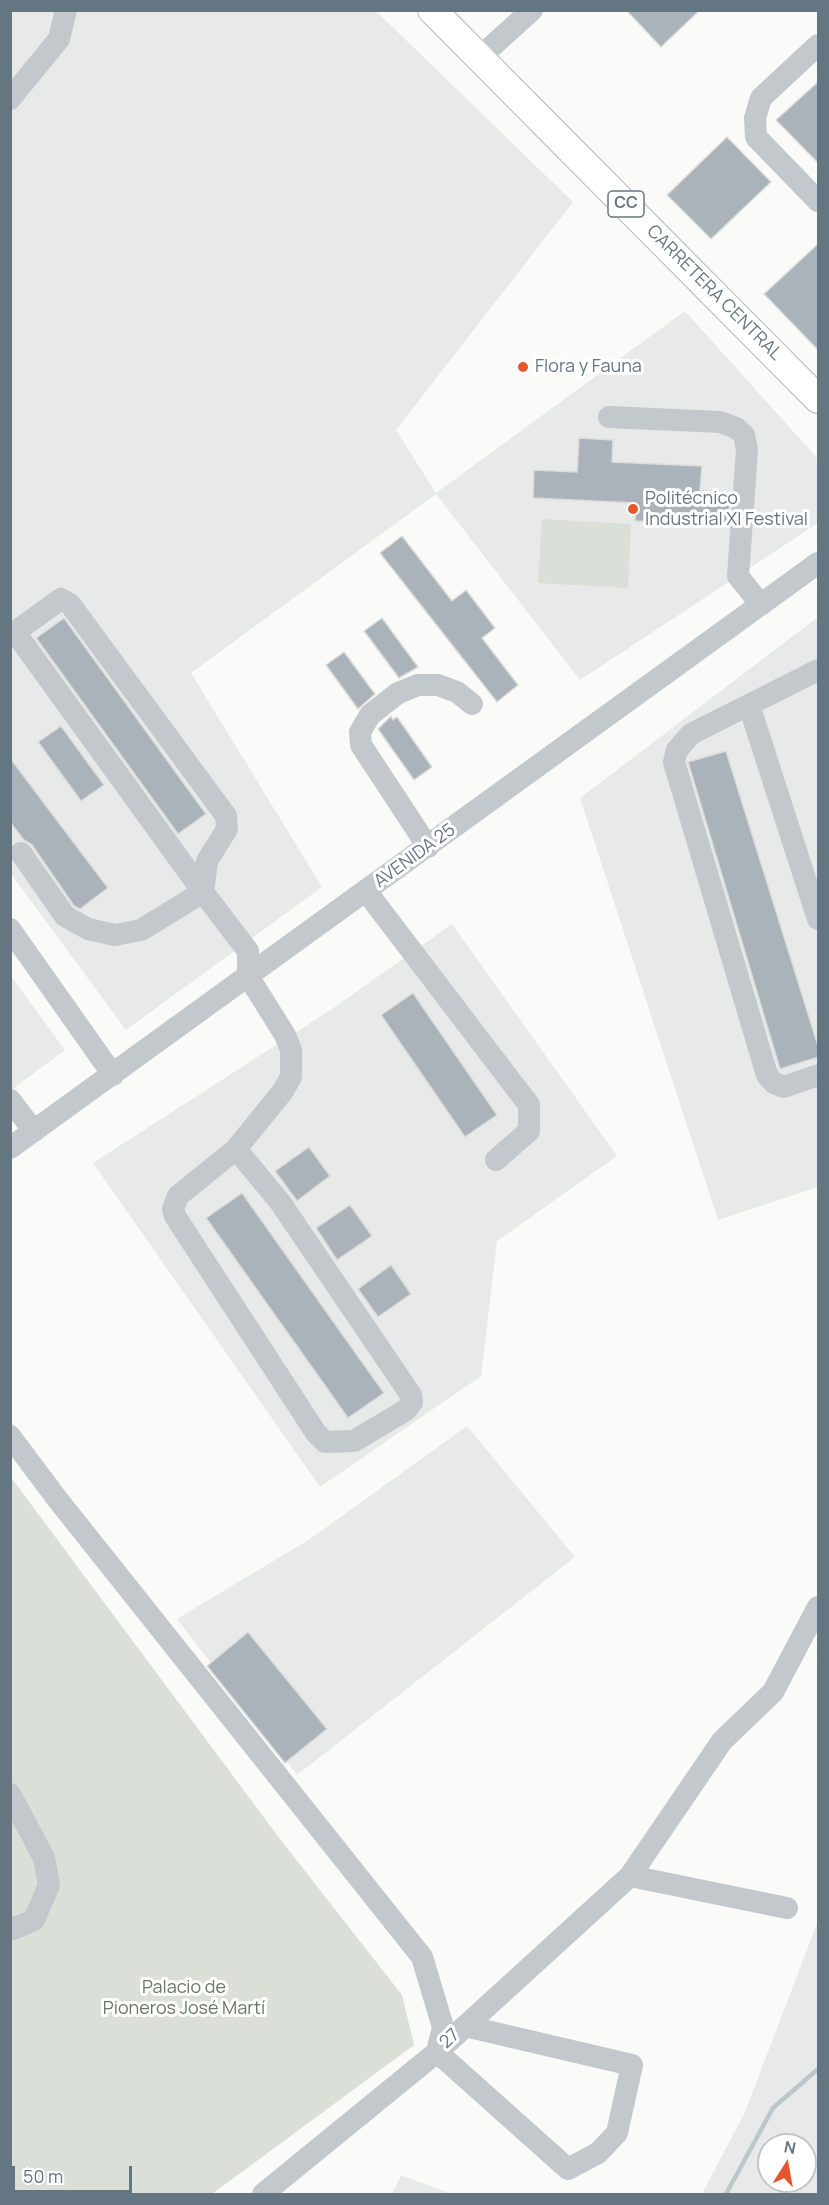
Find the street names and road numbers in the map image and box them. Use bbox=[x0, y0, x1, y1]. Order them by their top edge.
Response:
road number: CC bbox=[608, 191, 644, 217]
street label: CARRETERA CENTRAL bbox=[642, 221, 786, 365]
street label: AVENIDA 25 bbox=[370, 819, 460, 893]
street label: 27 bbox=[436, 2025, 464, 2053]

